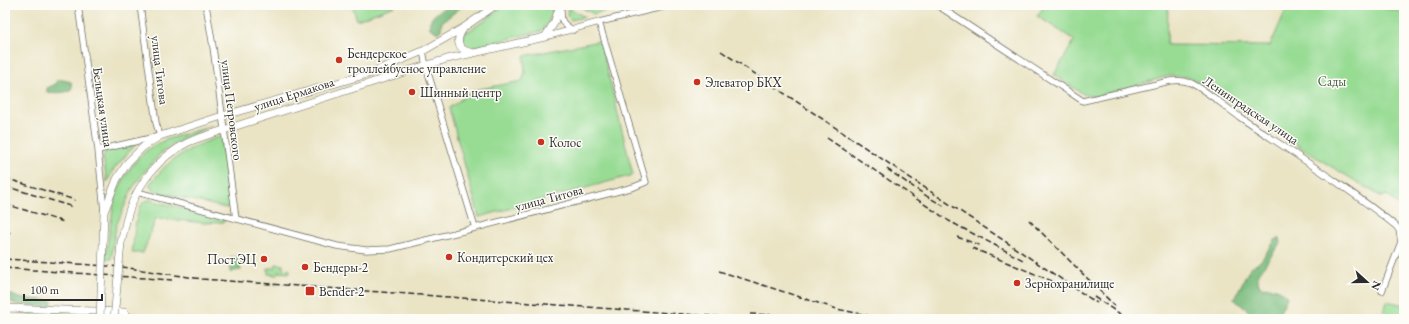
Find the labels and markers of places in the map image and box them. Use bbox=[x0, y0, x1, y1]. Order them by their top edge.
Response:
place label: Бендерское троллейбусное управление bbox=[347, 45, 486, 77]
marker: Бендерское троллейбусное управление bbox=[334, 55, 344, 65]
place label: Элеватор БКХ bbox=[705, 74, 782, 91]
marker: Элеватор БКХ bbox=[692, 77, 702, 87]
place label: Шинный центр bbox=[420, 84, 502, 101]
marker: Шинный центр bbox=[407, 87, 417, 97]
place label: Колос bbox=[549, 134, 581, 151]
marker: Колос bbox=[536, 137, 546, 147]
place label: Кондитерский цех bbox=[457, 249, 554, 266]
place label: Пост ЭЦ bbox=[207, 251, 256, 268]
marker: Кондитерский цех bbox=[444, 252, 454, 262]
marker: Пост ЭЦ bbox=[259, 254, 269, 264]
place label: Бендеры-2 bbox=[313, 259, 369, 276]
marker: Бендеры-2 bbox=[300, 262, 310, 272]
place label: Зернохранилище bbox=[1025, 275, 1114, 292]
marker: Зернохранилище bbox=[1012, 278, 1022, 288]
place label: Bender-2 bbox=[319, 283, 365, 300]
marker: Bender-2 bbox=[304, 285, 316, 297]

